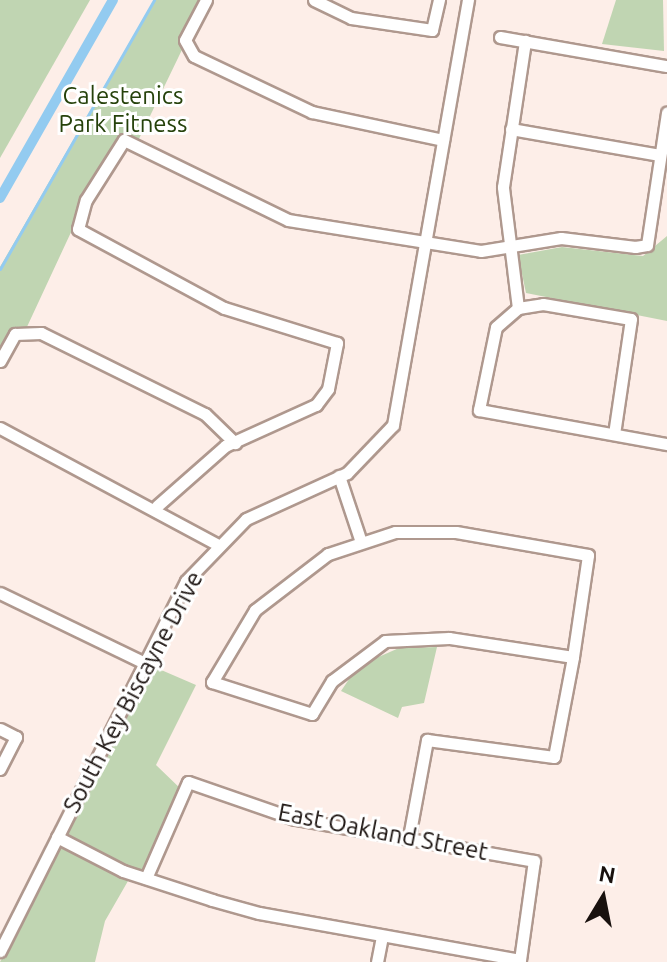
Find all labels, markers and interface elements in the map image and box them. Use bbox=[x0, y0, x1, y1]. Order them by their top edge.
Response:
park label: Calestenics Park Fitness bbox=[59, 82, 187, 138]
street label: South Key Biscayne Drive bbox=[57, 566, 209, 818]
street label: East Oakland Street bbox=[276, 798, 490, 866]
north arrow bbox=[563, 858, 643, 938]
text: N bbox=[597, 860, 618, 888]

